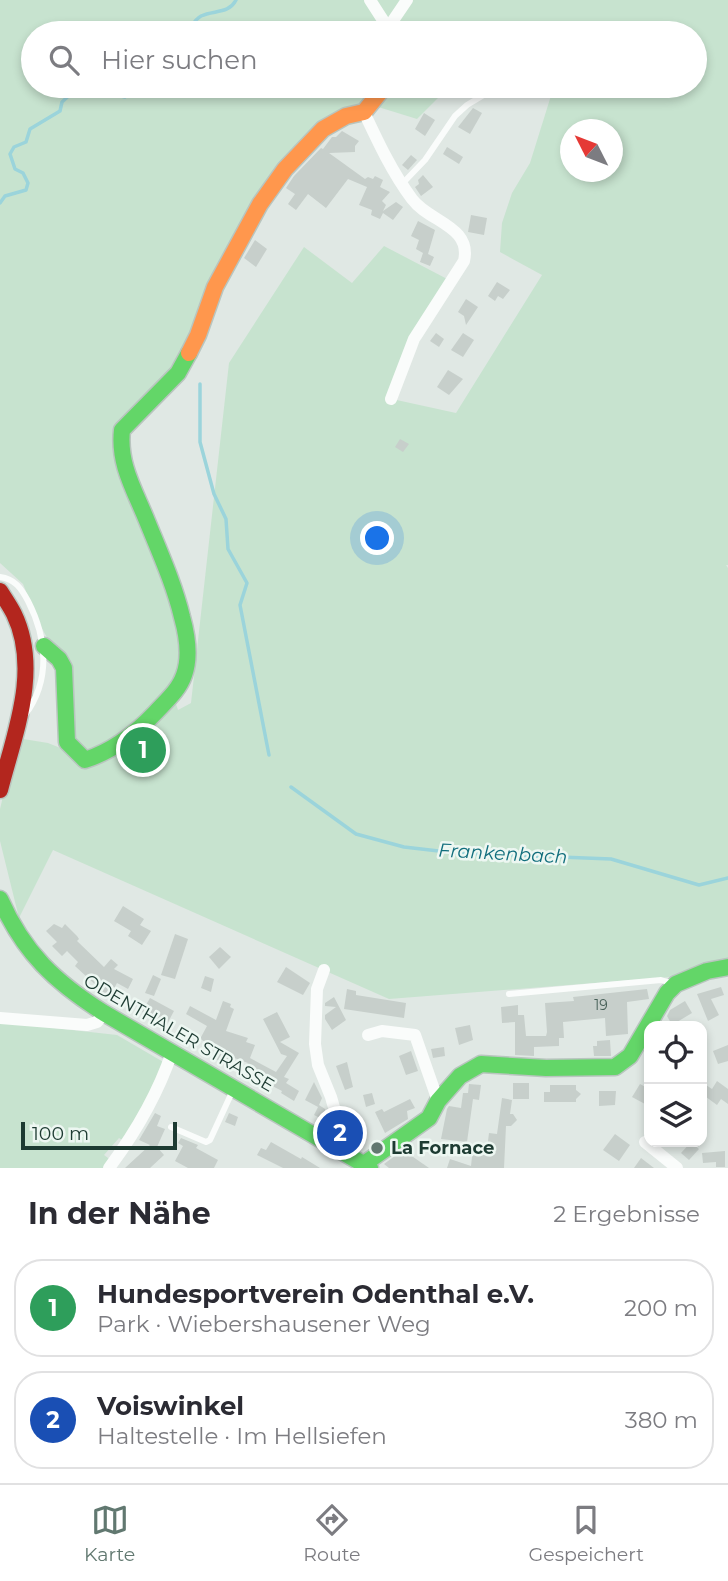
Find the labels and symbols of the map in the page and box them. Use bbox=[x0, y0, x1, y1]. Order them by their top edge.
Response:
north arrow bbox=[560, 119, 623, 182]
your location bbox=[360, 521, 394, 555]
pin: 1 bbox=[120, 724, 166, 776]
water label: Frankenbach bbox=[438, 839, 568, 868]
street label: ODENTHALER STRASSE bbox=[80, 969, 278, 1097]
house number: 19 bbox=[594, 996, 608, 1014]
pin: 2 bbox=[317, 1107, 363, 1159]
scale bar bbox=[21, 1119, 177, 1151]
place label: La Fornace bbox=[391, 1137, 494, 1159]
marker: La Fornace bbox=[369, 1140, 385, 1156]

